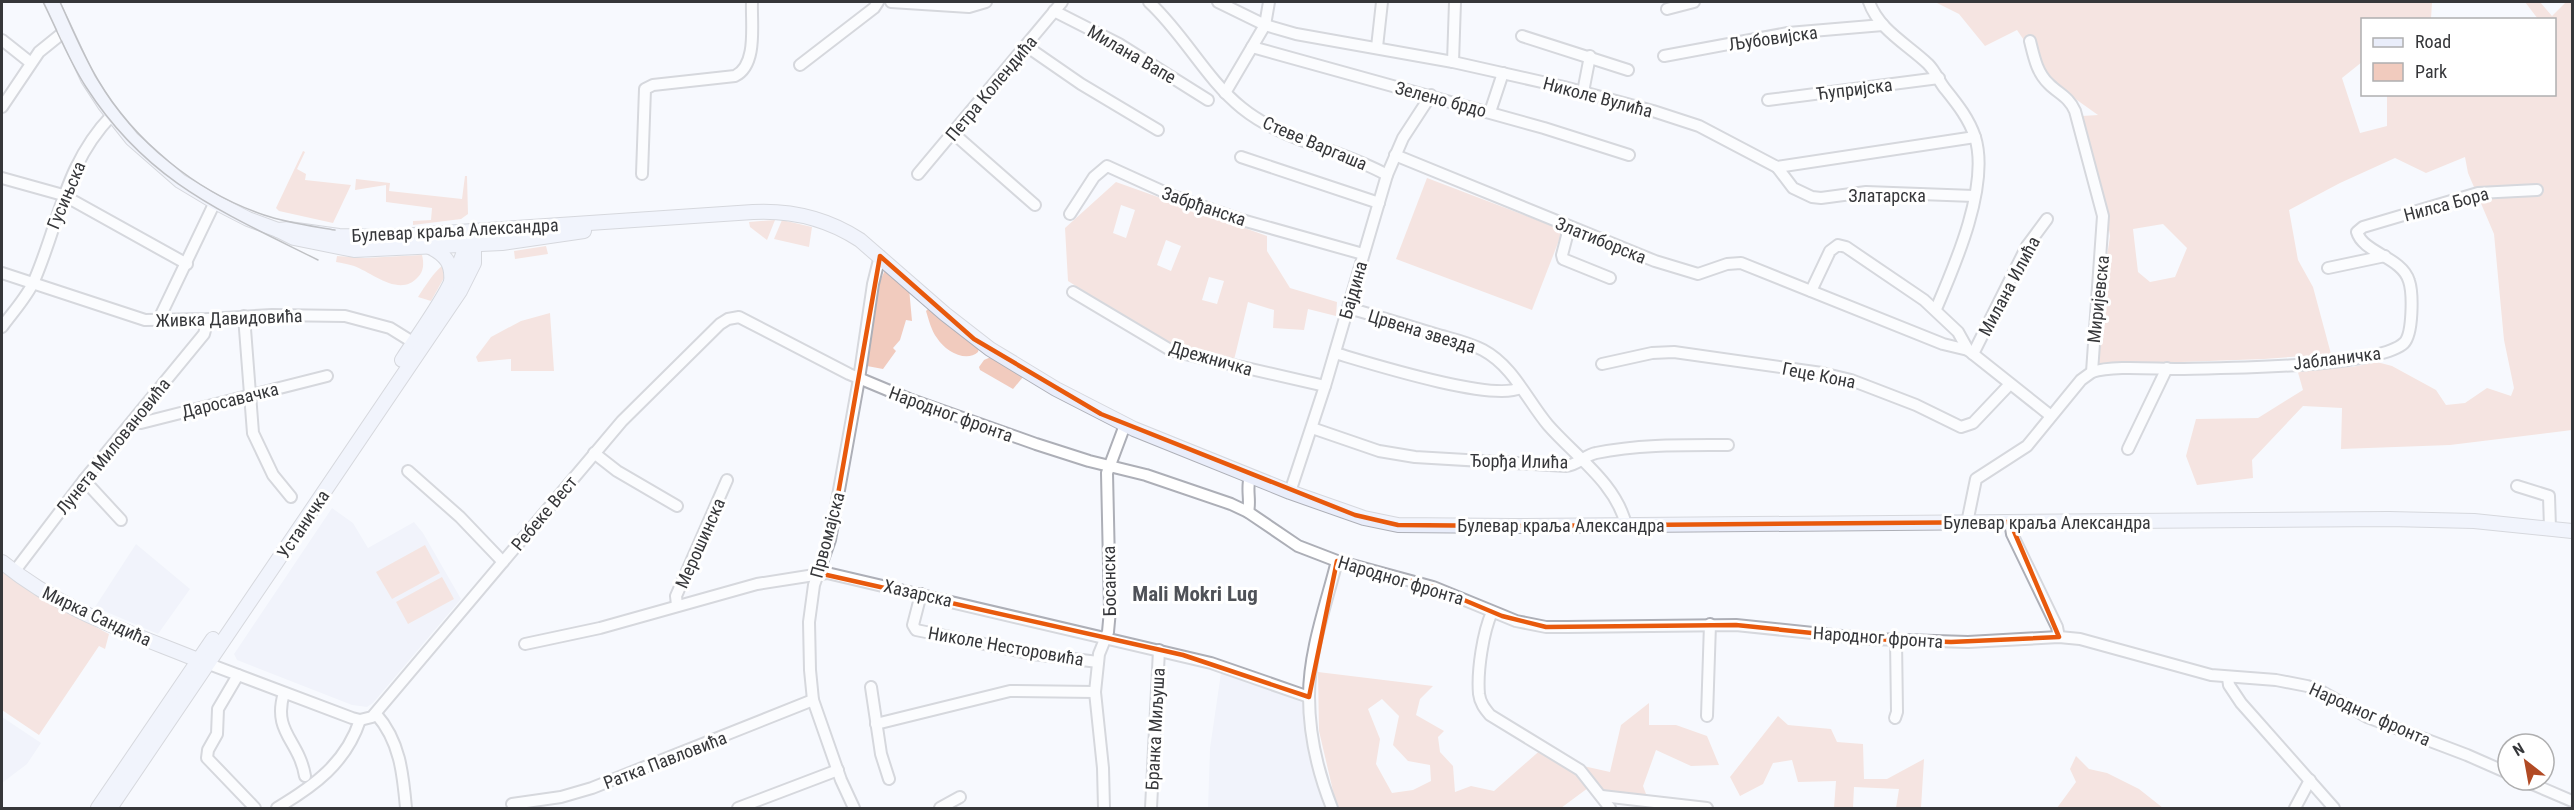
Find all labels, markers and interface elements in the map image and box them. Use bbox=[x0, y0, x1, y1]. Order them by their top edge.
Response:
legend bbox=[2361, 18, 2556, 96]
street label: Милана Вапе bbox=[1084, 20, 1180, 88]
street label: Љубовијска bbox=[1727, 21, 1819, 55]
street label: Петра Колендића bbox=[941, 31, 1041, 145]
text: Road bbox=[2415, 31, 2451, 52]
text: Park bbox=[2415, 61, 2447, 82]
street label: Николе Вулића bbox=[1541, 72, 1655, 122]
street label: Ћупријска bbox=[1815, 74, 1893, 104]
street label: Зелено брдо bbox=[1393, 77, 1489, 121]
street label: Стеве Варгаша bbox=[1260, 112, 1370, 174]
street label: Гусињска bbox=[42, 158, 90, 232]
street label: Забрђанска bbox=[1159, 182, 1249, 230]
street label: Нилса Бора bbox=[2401, 183, 2491, 225]
street label: Златарска bbox=[1848, 185, 1926, 206]
street label: Златиборска bbox=[1553, 212, 1649, 268]
street label: Булевар краља Александра bbox=[351, 214, 559, 246]
street label: Милана Илића bbox=[1974, 233, 2044, 339]
street label: Миријевска bbox=[2083, 254, 2113, 344]
street label: Бајдина bbox=[1335, 259, 1371, 321]
street label: Живка Давидовића bbox=[155, 305, 303, 331]
street label: Црвена звезда bbox=[1366, 305, 1478, 357]
street label: Дрежничка bbox=[1167, 336, 1255, 380]
street label: Јабланичка bbox=[2292, 342, 2382, 374]
street label: Геце Кона bbox=[1781, 358, 1857, 392]
street label: Лунета Миловановића bbox=[52, 374, 174, 518]
street label: Даросавачка bbox=[179, 378, 281, 422]
street label: Народног фронта bbox=[886, 382, 1016, 446]
street label: Ђорђа Илића bbox=[1470, 450, 1568, 472]
street label: Ребеке Вест bbox=[507, 471, 581, 555]
street label: Устаничка bbox=[272, 486, 334, 562]
street label: Првомајска bbox=[805, 490, 849, 580]
street label: Мерошинска bbox=[671, 495, 729, 591]
street label: Булевар краља Александра bbox=[1943, 512, 2151, 533]
street label: Булевар краља Александра bbox=[1457, 515, 1665, 536]
street label: Босанска bbox=[1098, 546, 1120, 616]
street label: Народног фронта bbox=[1336, 551, 1466, 609]
street label: Хазарска bbox=[882, 575, 954, 611]
street label: Мирка Сандића bbox=[39, 582, 155, 650]
district label: Mali Mokri Lug bbox=[1132, 582, 1258, 606]
street label: Николе Несторовића bbox=[927, 622, 1085, 670]
street label: Народног фронта bbox=[1812, 622, 1944, 652]
street label: Бранка Миљуша bbox=[1141, 667, 1169, 791]
street label: Народног фронта bbox=[2306, 678, 2434, 750]
street label: Ратка Павловића bbox=[600, 727, 730, 793]
north arrow bbox=[2496, 732, 2556, 792]
text: N bbox=[2509, 739, 2528, 760]

